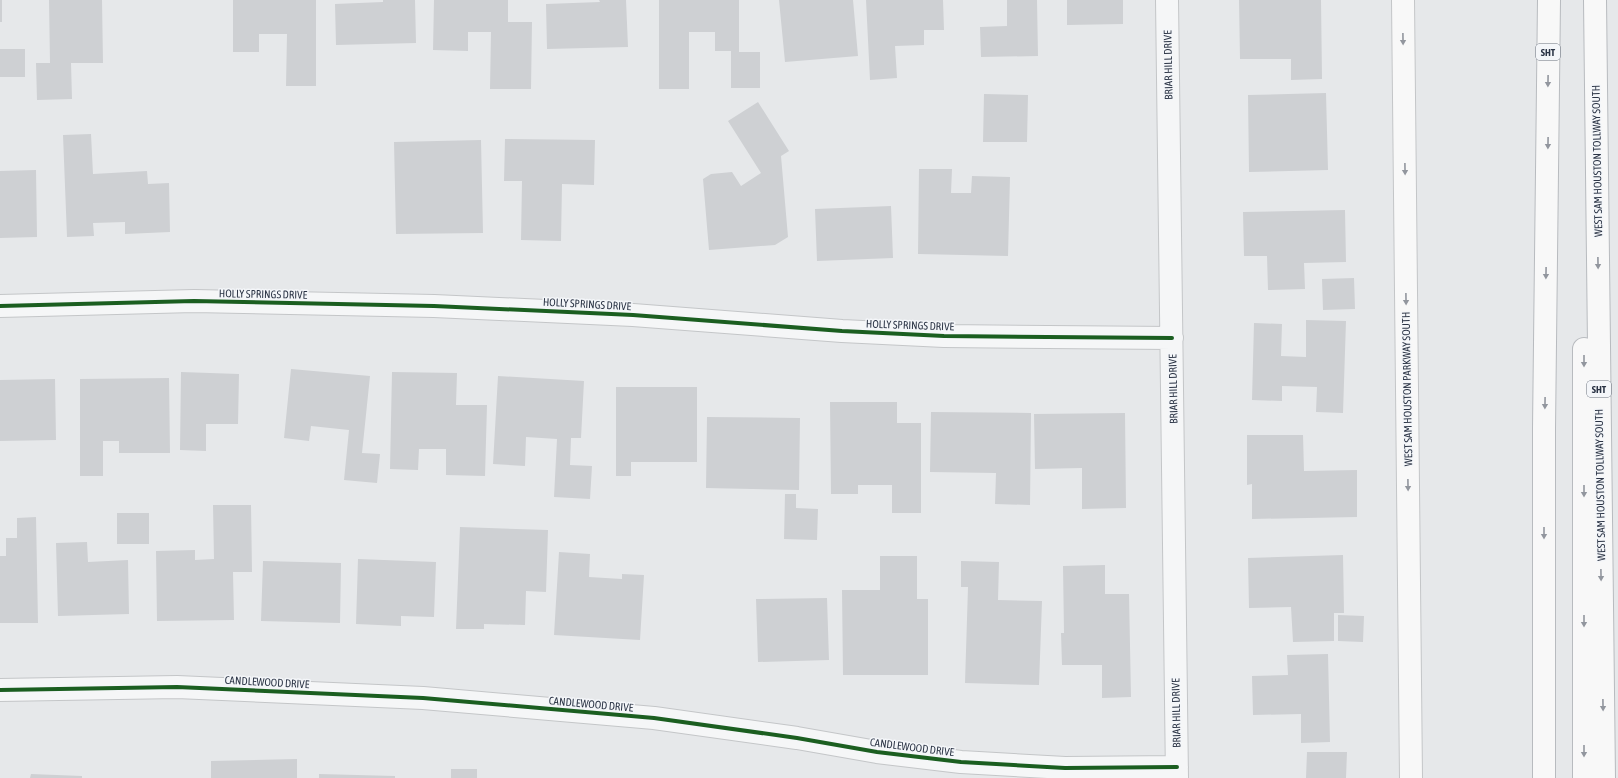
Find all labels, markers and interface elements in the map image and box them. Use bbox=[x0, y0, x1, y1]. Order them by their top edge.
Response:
street label: BRIAR HILL DRIVE bbox=[1161, 30, 1175, 100]
one-way arrow bbox=[1400, 33, 1406, 46]
road number: SHT bbox=[1536, 44, 1560, 60]
one-way arrow bbox=[1545, 75, 1551, 88]
street label: WEST SAM HOUSTON TOLLWAY SOUTH bbox=[1590, 85, 1604, 237]
one-way arrow bbox=[1544, 137, 1551, 149]
one-way arrow bbox=[1402, 163, 1408, 176]
one-way arrow bbox=[1595, 257, 1601, 270]
one-way arrow bbox=[1543, 267, 1549, 280]
street label: HOLLY SPRINGS DRIVE bbox=[219, 287, 308, 301]
one-way arrow bbox=[1403, 293, 1409, 306]
street label: HOLLY SPRINGS DRIVE bbox=[543, 296, 632, 312]
street label: WEST SAM HOUSTON PARKWAY SOUTH bbox=[1400, 312, 1414, 466]
street label: HOLLY SPRINGS DRIVE bbox=[866, 317, 955, 333]
street label: BRIAR HILL DRIVE bbox=[1166, 354, 1180, 424]
one-way arrow bbox=[1581, 355, 1587, 368]
road number: SHT bbox=[1587, 381, 1611, 397]
one-way arrow bbox=[1542, 397, 1548, 410]
street label: WEST SAM HOUSTON TOLLWAY SOUTH bbox=[1593, 409, 1607, 561]
one-way arrow bbox=[1405, 479, 1411, 492]
one-way arrow bbox=[1581, 485, 1587, 498]
one-way arrow bbox=[1541, 527, 1547, 540]
one-way arrow bbox=[1598, 569, 1604, 582]
one-way arrow bbox=[1581, 615, 1587, 628]
street label: CANDLEWOOD DRIVE bbox=[224, 674, 310, 690]
street label: BRIAR HILL DRIVE bbox=[1169, 678, 1183, 748]
street label: CANDLEWOOD DRIVE bbox=[548, 694, 634, 714]
one-way arrow bbox=[1600, 699, 1606, 712]
street label: CANDLEWOOD DRIVE bbox=[869, 736, 955, 758]
one-way arrow bbox=[1581, 745, 1587, 758]

